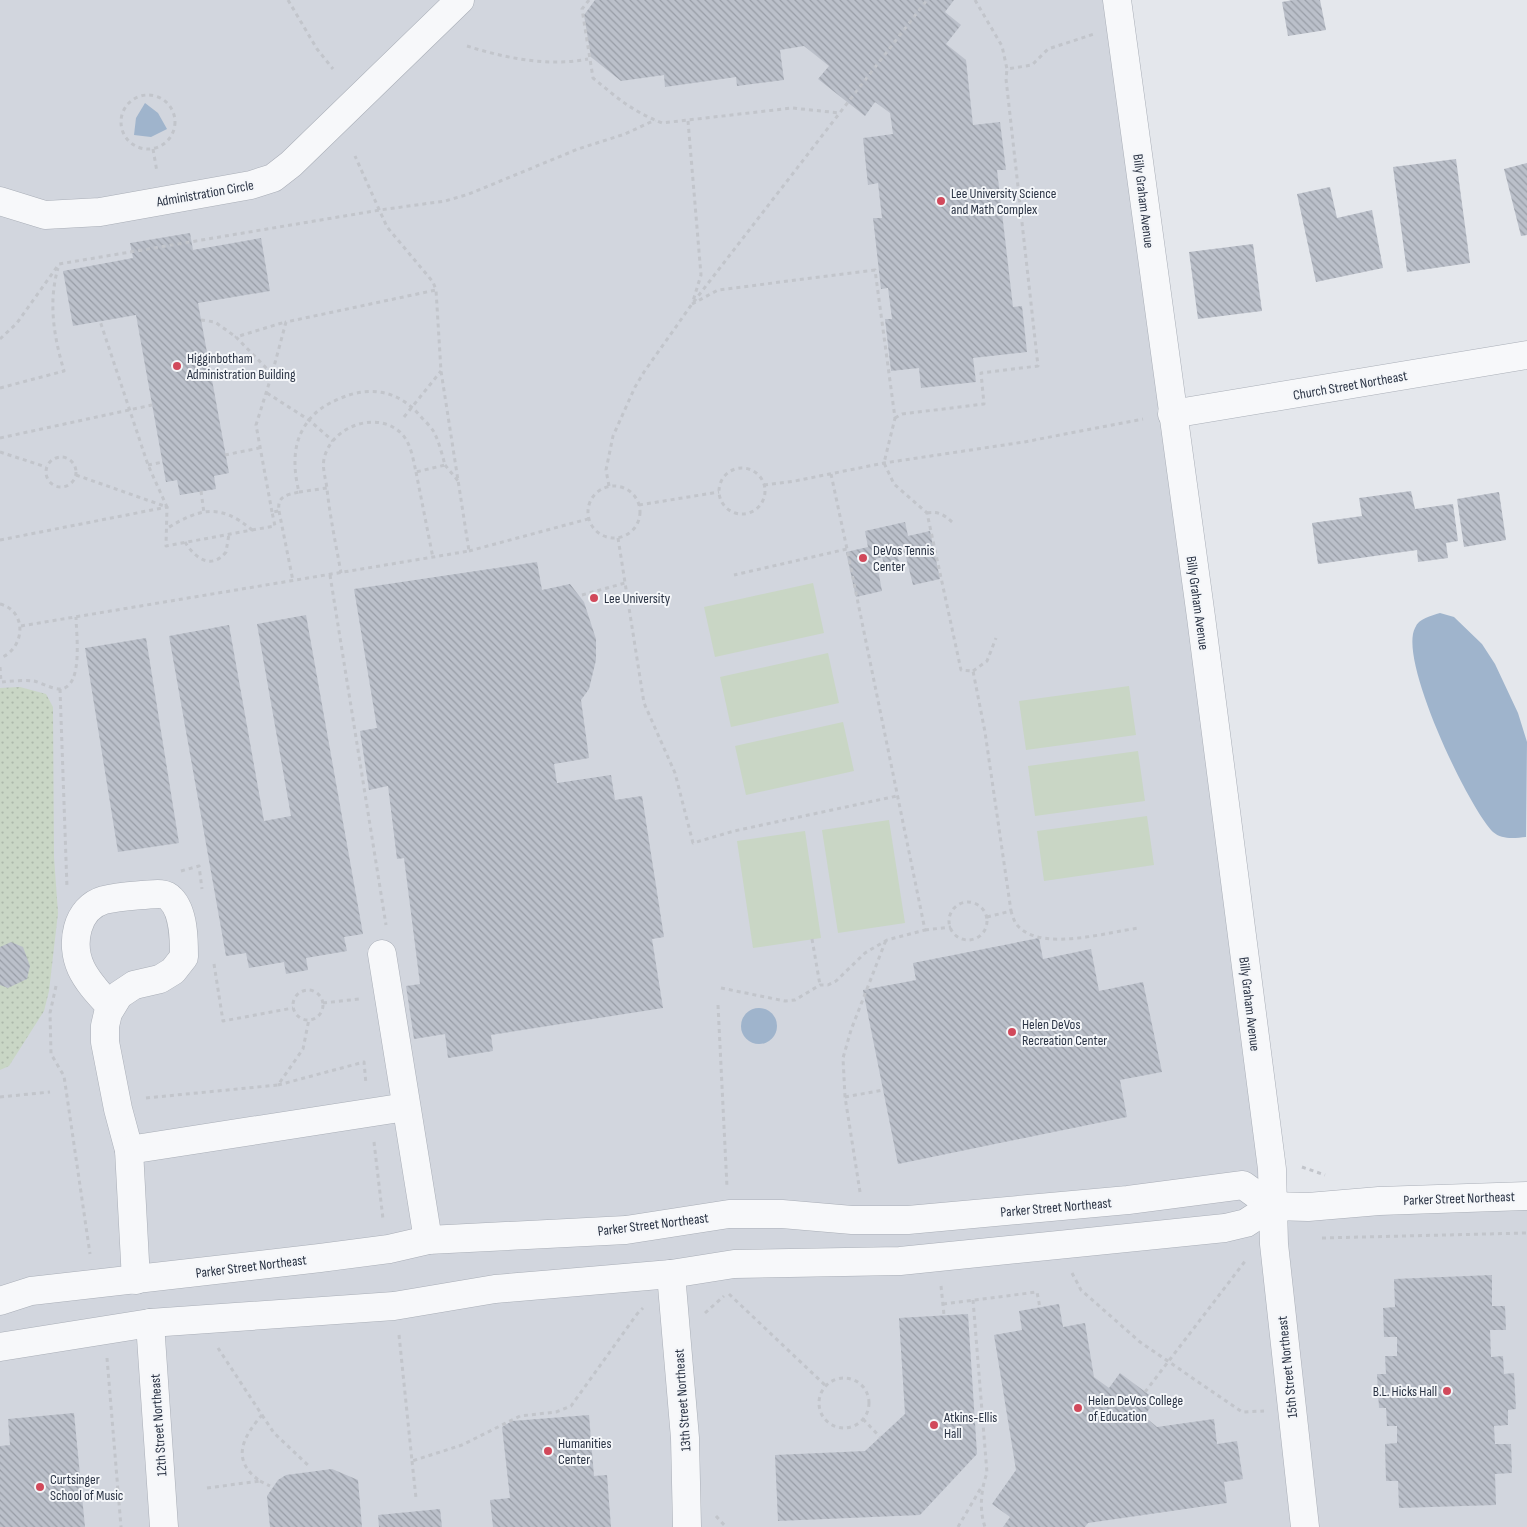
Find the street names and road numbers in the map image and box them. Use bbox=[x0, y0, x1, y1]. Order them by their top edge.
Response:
street label: Billy Graham Avenue bbox=[1129, 153, 1158, 249]
street label: Administration Circle bbox=[154, 177, 255, 211]
street label: Church Street Northeast bbox=[1292, 367, 1409, 404]
street label: Billy Graham Avenue bbox=[1182, 555, 1213, 651]
street label: Billy Graham Avenue bbox=[1235, 956, 1264, 1052]
street label: Parker Street Northeast bbox=[1403, 1188, 1515, 1209]
street label: Parker Street Northeast bbox=[1000, 1194, 1112, 1221]
street label: Parker Street Northeast bbox=[597, 1209, 709, 1240]
street label: Parker Street Northeast bbox=[195, 1251, 307, 1282]
street label: 15th Street Northeast bbox=[1274, 1315, 1301, 1419]
street label: 13th Street Northeast bbox=[670, 1348, 695, 1452]
street label: 12th Street Northeast bbox=[146, 1373, 171, 1477]

